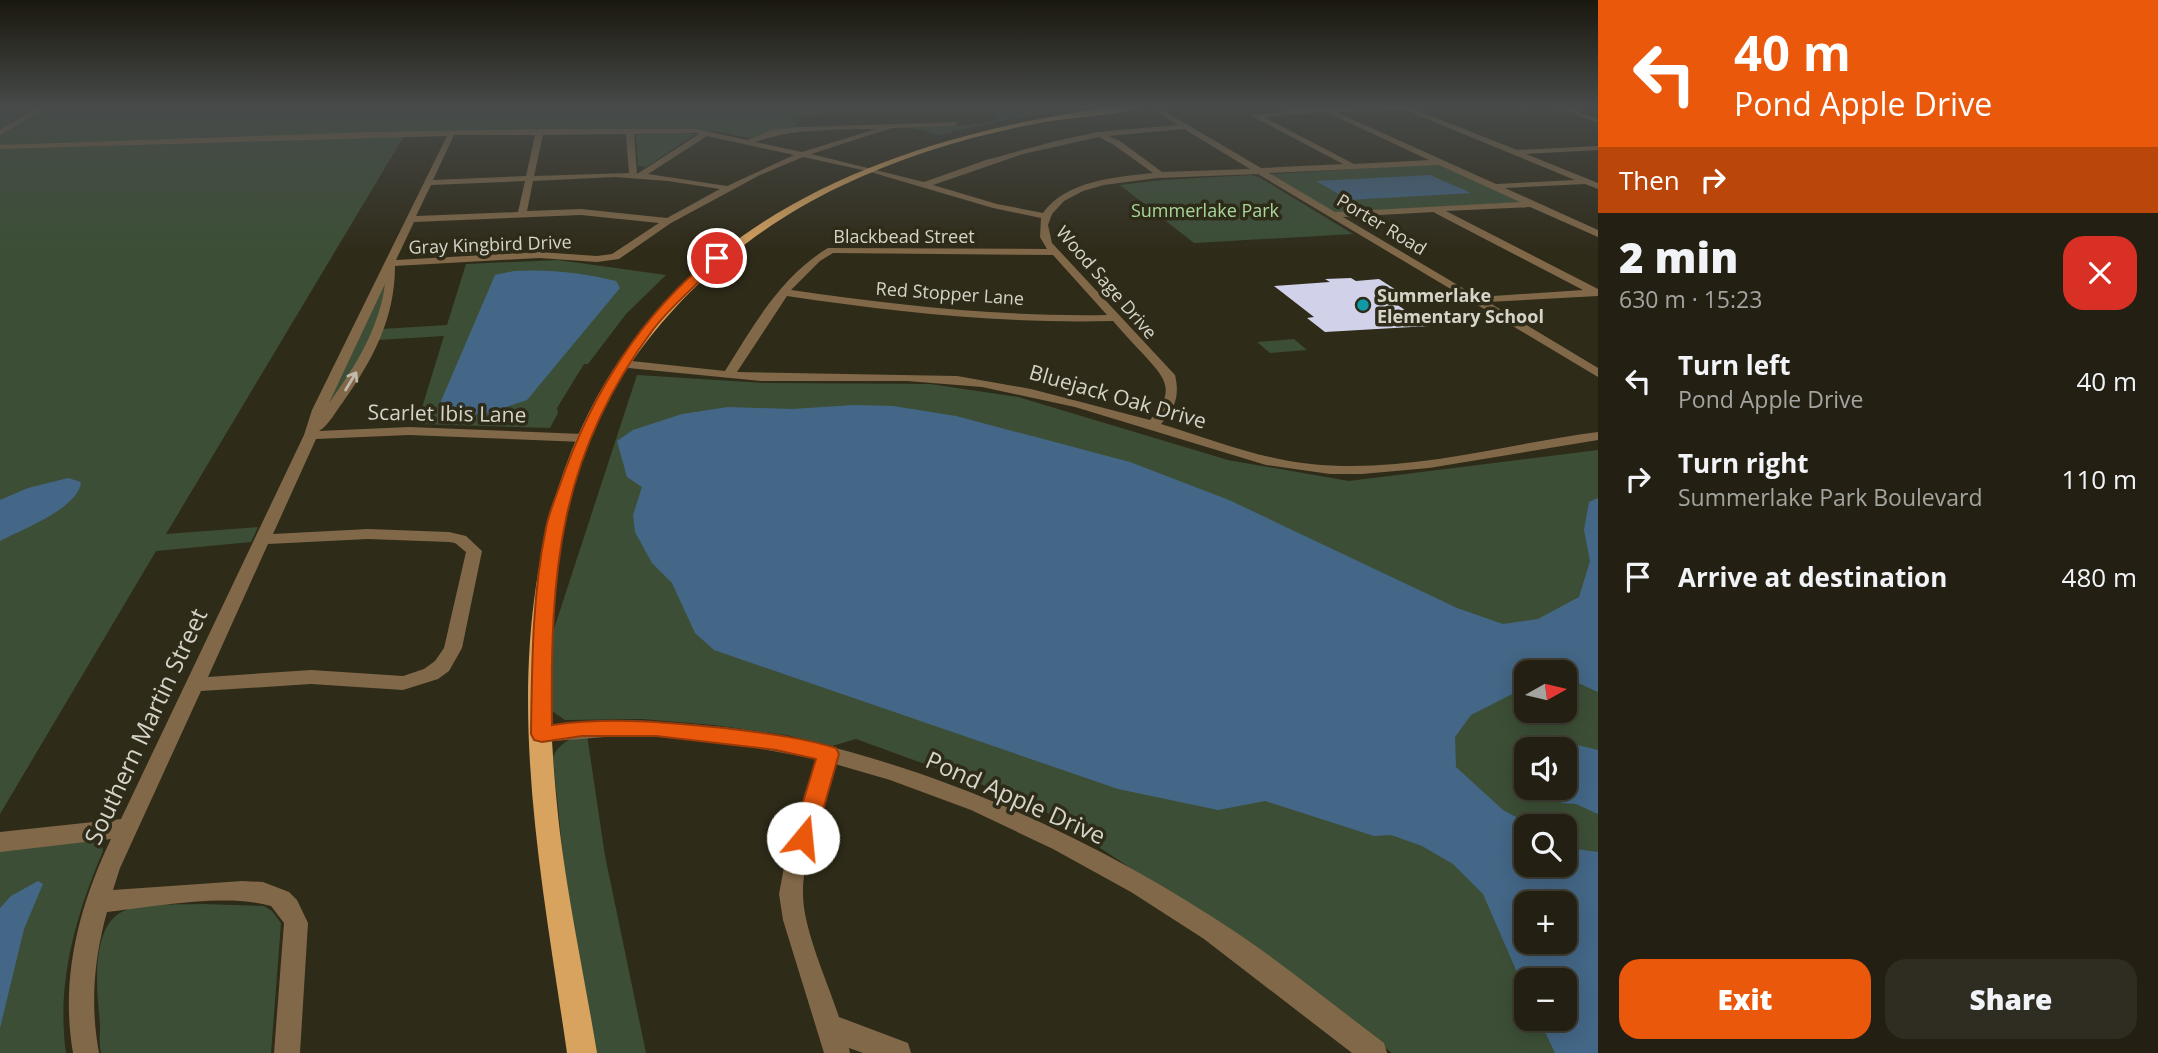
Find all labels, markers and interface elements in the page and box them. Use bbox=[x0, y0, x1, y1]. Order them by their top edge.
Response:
text: 40 m bbox=[1734, 19, 1851, 85]
icon: left bbox=[1619, 28, 1710, 119]
text: Pond Apple Drive bbox=[1734, 82, 1992, 125]
icon: right bbox=[1694, 161, 1732, 199]
text: Then bbox=[1619, 162, 1680, 198]
street label: Porter Road bbox=[1333, 188, 1431, 260]
park label: Summerlake Park bbox=[1131, 198, 1280, 222]
street label: Wood Sage Drive bbox=[1051, 220, 1163, 344]
street label: Blackbead Street bbox=[833, 224, 975, 248]
pin bbox=[687, 228, 747, 288]
text: 2 min bbox=[1619, 228, 1738, 285]
street label: Gray Kingbird Drive bbox=[408, 229, 572, 259]
button: close bbox=[2063, 236, 2137, 310]
icon: arrive bbox=[698, 239, 736, 277]
street label: Red Stopper Lane bbox=[875, 276, 1025, 310]
place label: Summerlake Elementary School bbox=[1377, 283, 1544, 328]
text: 630 m · 15:23 bbox=[1619, 283, 1762, 315]
marker: Summerlake Elementary School bbox=[1355, 297, 1371, 313]
text: Turn left bbox=[1678, 347, 1790, 383]
street label: Bluejack Oak Drive bbox=[1026, 357, 1210, 435]
icon: left bbox=[1619, 362, 1657, 400]
text: 40 m bbox=[2076, 363, 2137, 399]
one-way arrow bbox=[345, 371, 359, 391]
text: Pond Apple Drive bbox=[1678, 383, 1864, 415]
street label: Scarlet Ibis Lane bbox=[367, 398, 527, 428]
text: Turn right bbox=[1678, 445, 1809, 481]
icon: right bbox=[1619, 460, 1657, 498]
text: 110 m bbox=[2062, 461, 2137, 497]
text: Summerlake Park Boulevard bbox=[1678, 481, 1983, 513]
icon: arrive bbox=[1619, 558, 1657, 596]
text: Arrive at destination bbox=[1678, 559, 1947, 595]
text: 480 m bbox=[2062, 559, 2137, 595]
street label: Southern Martin Street bbox=[76, 602, 214, 850]
north arrow bbox=[1514, 660, 1577, 723]
map controls bbox=[1514, 660, 1577, 1031]
button: sound bbox=[1514, 737, 1577, 800]
street label: Pond Apple Drive bbox=[921, 743, 1111, 851]
position arrow bbox=[766, 801, 840, 875]
button: search bbox=[1514, 814, 1577, 877]
button: + bbox=[1514, 891, 1577, 954]
button: Exit bbox=[1619, 959, 1871, 1039]
button: Share bbox=[1885, 959, 2137, 1039]
button: − bbox=[1514, 968, 1577, 1031]

